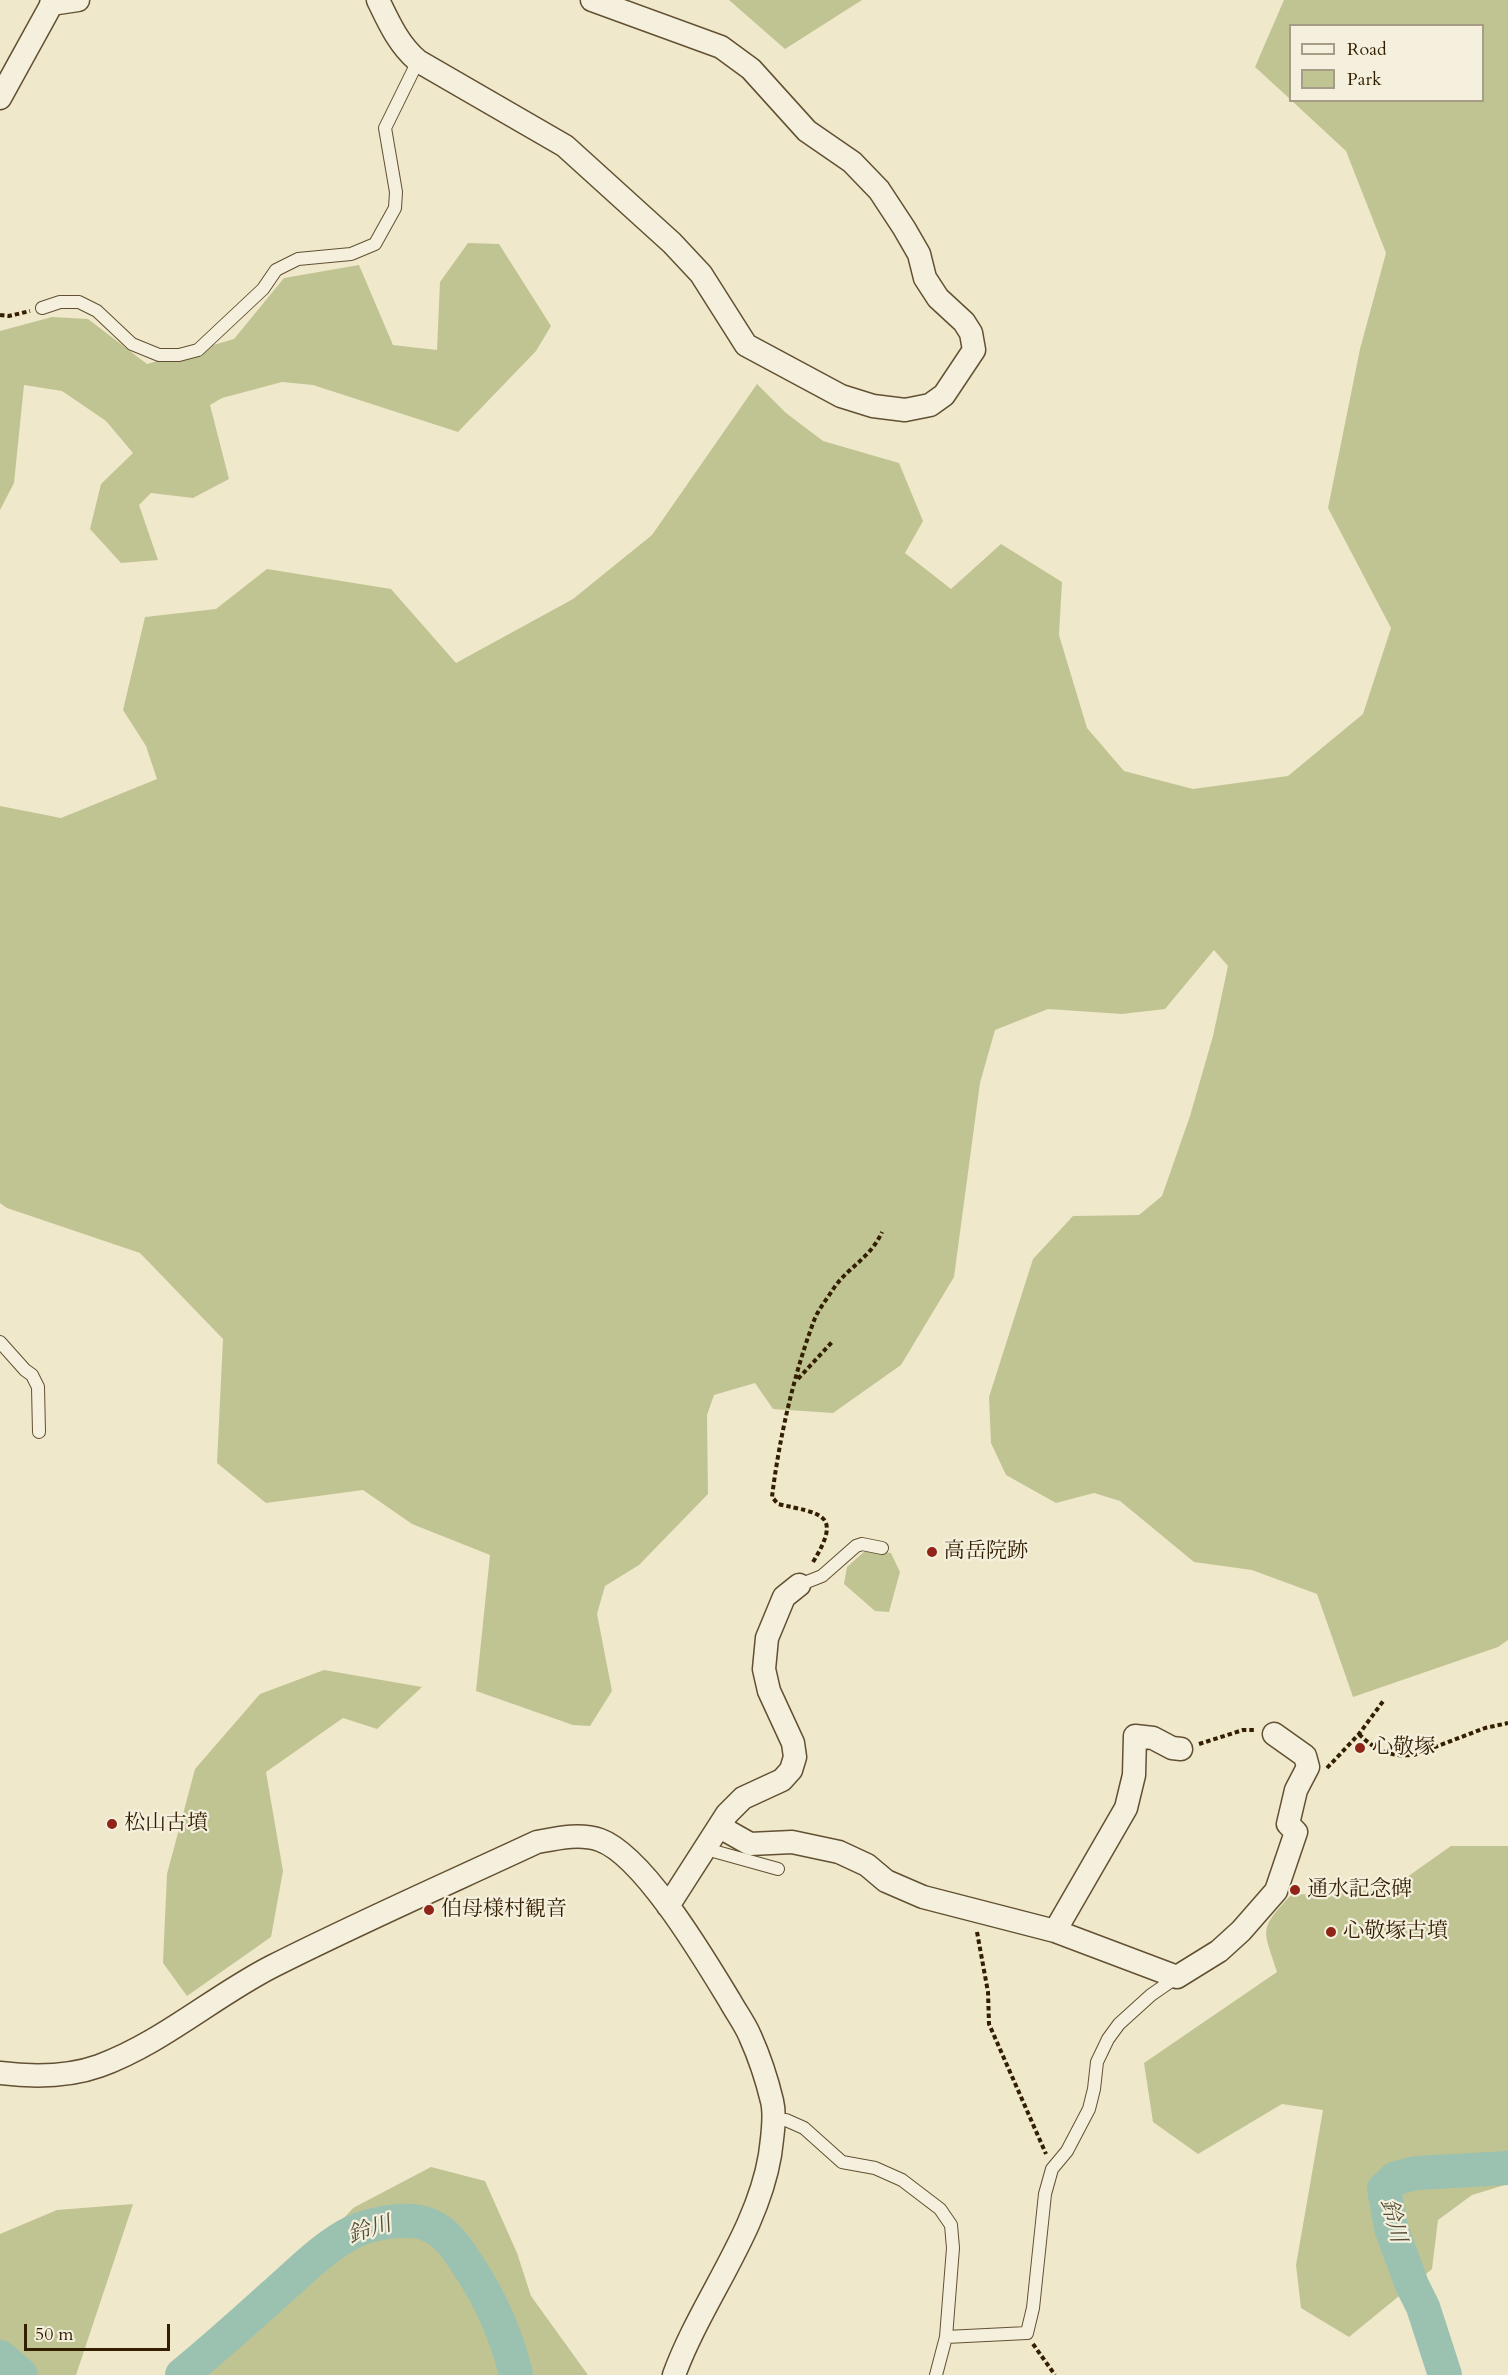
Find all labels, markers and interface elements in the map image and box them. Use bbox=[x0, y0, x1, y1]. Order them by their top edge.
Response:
legend bbox=[1289, 24, 1484, 102]
text: Road bbox=[1347, 37, 1387, 62]
text: Park bbox=[1347, 67, 1382, 92]
place label: 高岳院跡 bbox=[944, 1539, 1028, 1565]
marker: 高岳院跡 bbox=[925, 1545, 939, 1559]
place label: 心敬塚 bbox=[1372, 1735, 1435, 1761]
marker: 心敬塚 bbox=[1353, 1741, 1367, 1755]
place label: 松山古墳 bbox=[124, 1811, 208, 1837]
marker: 松山古墳 bbox=[105, 1817, 119, 1831]
place label: 通水記念碑 bbox=[1307, 1877, 1412, 1903]
marker: 通水記念碑 bbox=[1288, 1883, 1302, 1897]
place label: 伯母様村観音 bbox=[441, 1897, 567, 1923]
marker: 伯母様村観音 bbox=[422, 1903, 436, 1917]
place label: 心敬塚古墳 bbox=[1343, 1919, 1448, 1945]
marker: 心敬塚古墳 bbox=[1324, 1925, 1338, 1939]
water label: 鈴川 bbox=[1374, 2196, 1410, 2246]
water label: 鈴川 bbox=[345, 2212, 395, 2250]
scale bar bbox=[27, 2312, 172, 2350]
text: 50 m bbox=[35, 2322, 74, 2347]

